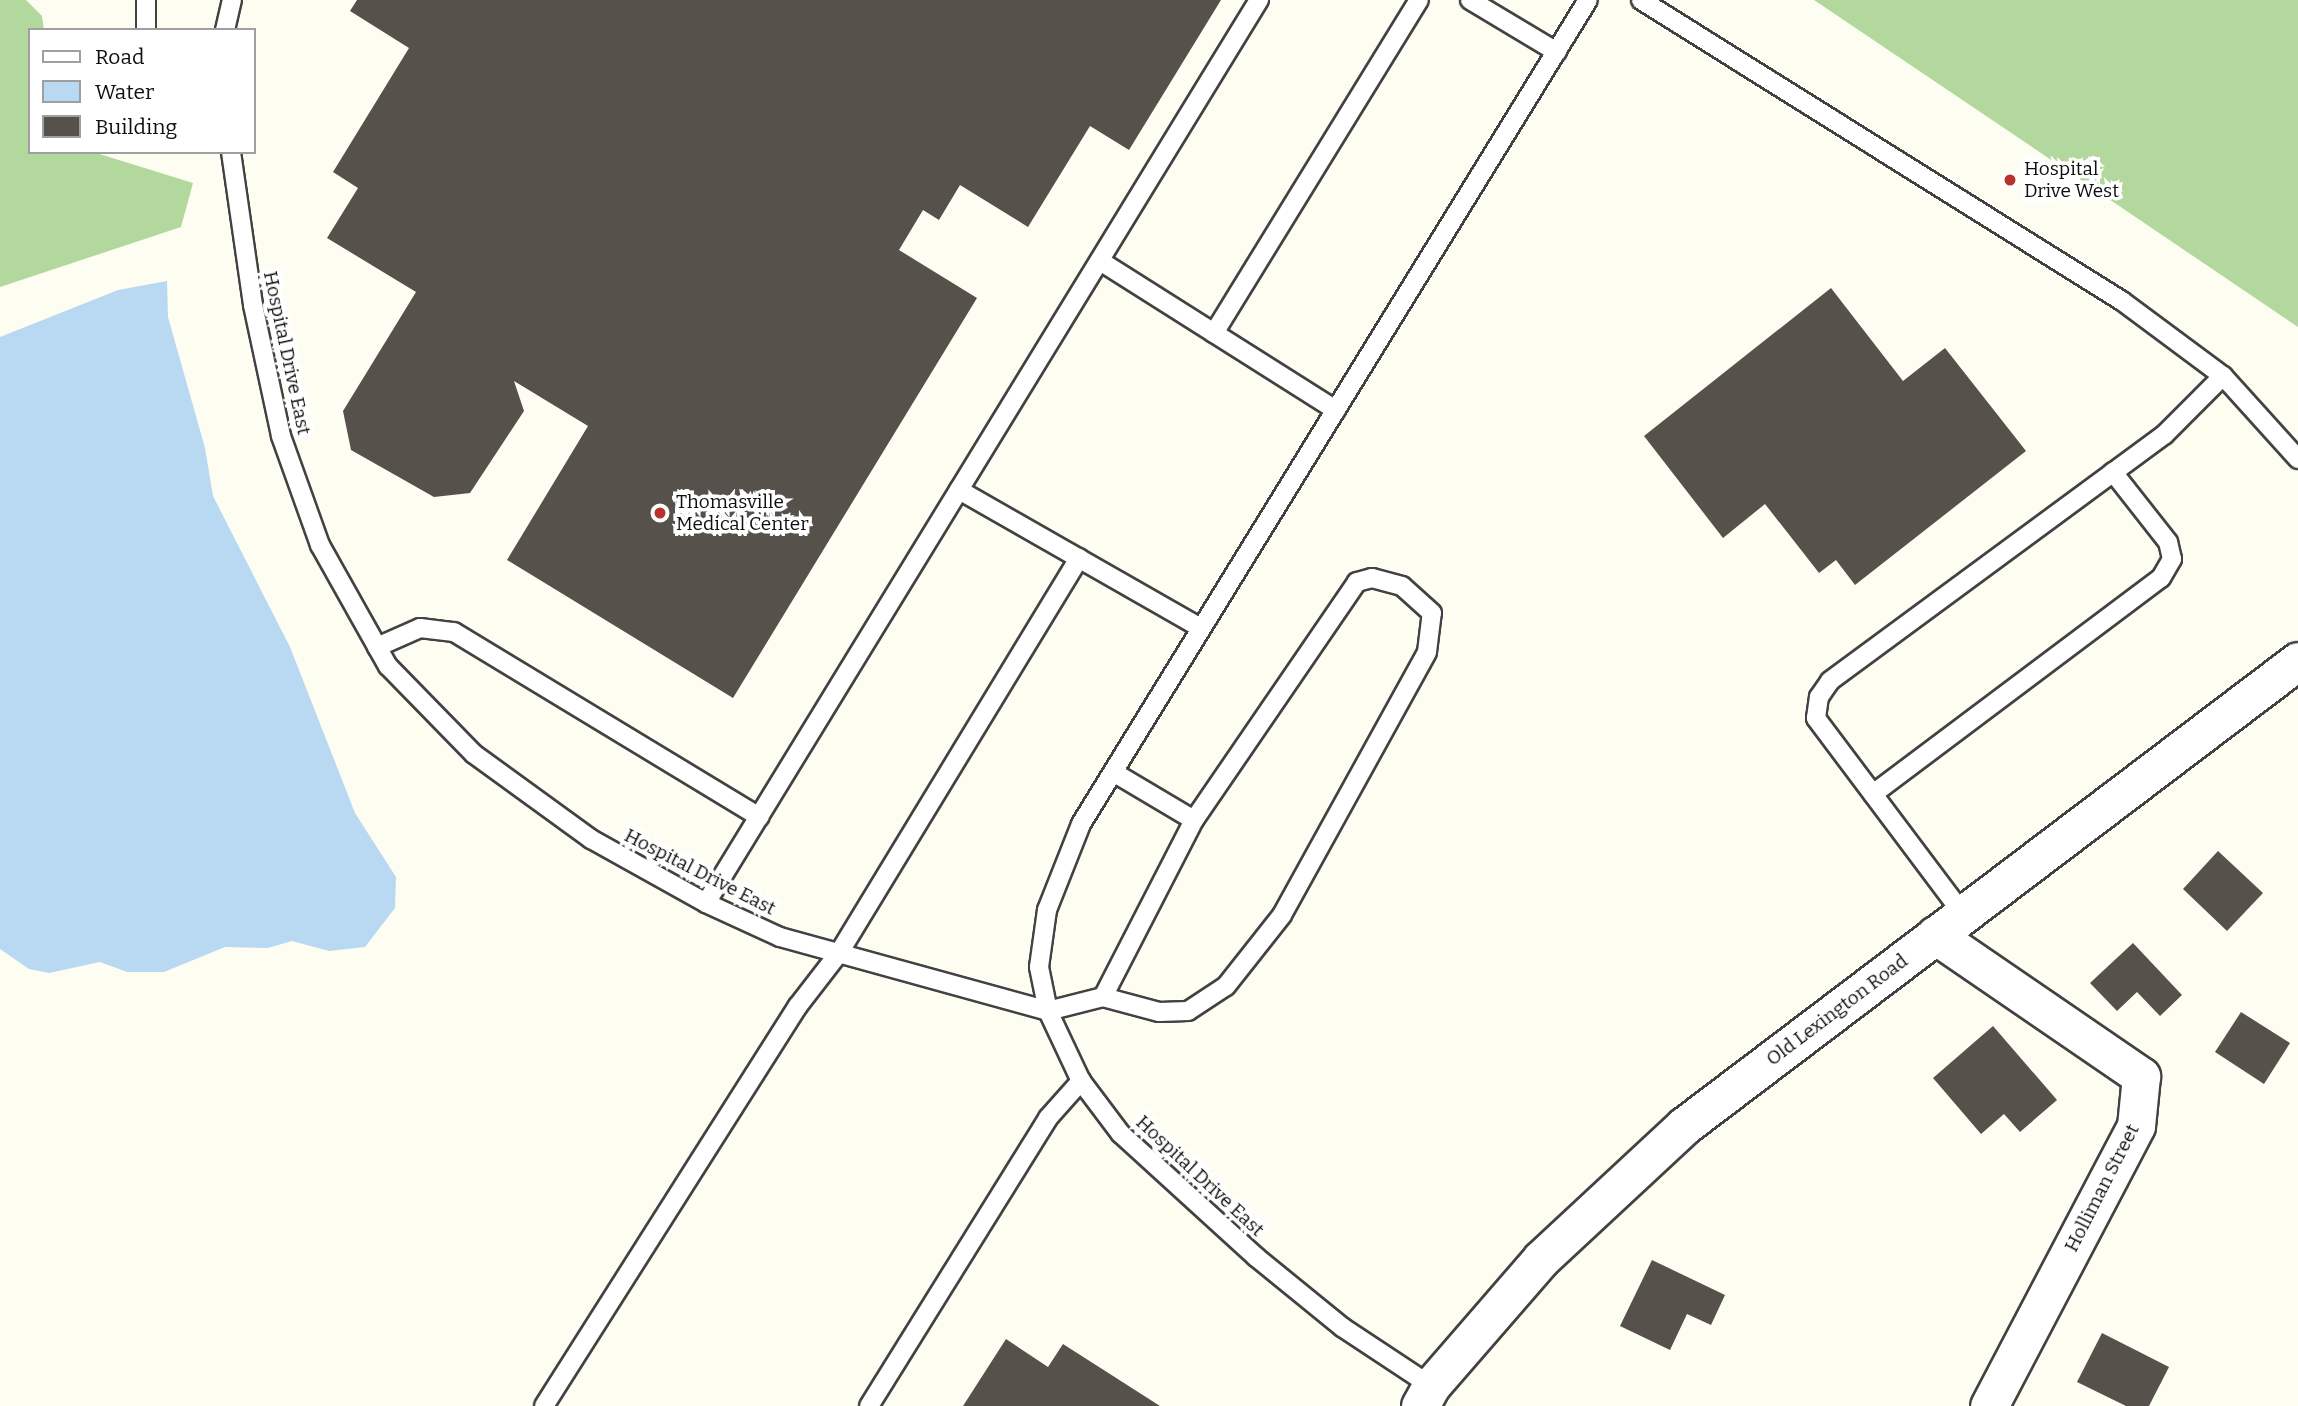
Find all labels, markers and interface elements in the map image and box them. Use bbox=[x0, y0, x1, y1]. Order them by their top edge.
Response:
legend bbox=[28, 28, 256, 154]
text: Road bbox=[95, 44, 144, 70]
text: Water bbox=[95, 79, 154, 105]
text: Building bbox=[95, 114, 177, 140]
place label: Hospital Drive West bbox=[2024, 158, 2119, 202]
marker: Hospital Drive West bbox=[2002, 172, 2018, 188]
street label: Hospital Drive East bbox=[259, 269, 315, 437]
place label: Thomasville Medical Center bbox=[676, 491, 809, 535]
marker: Thomasville Medical Center bbox=[650, 503, 670, 523]
street label: Hospital Drive East bbox=[621, 824, 779, 920]
street label: Old Lexington Road bbox=[1762, 949, 1912, 1071]
street label: Hospital Drive East bbox=[1131, 1111, 1269, 1241]
street label: Holliman Street bbox=[2060, 1120, 2144, 1256]

